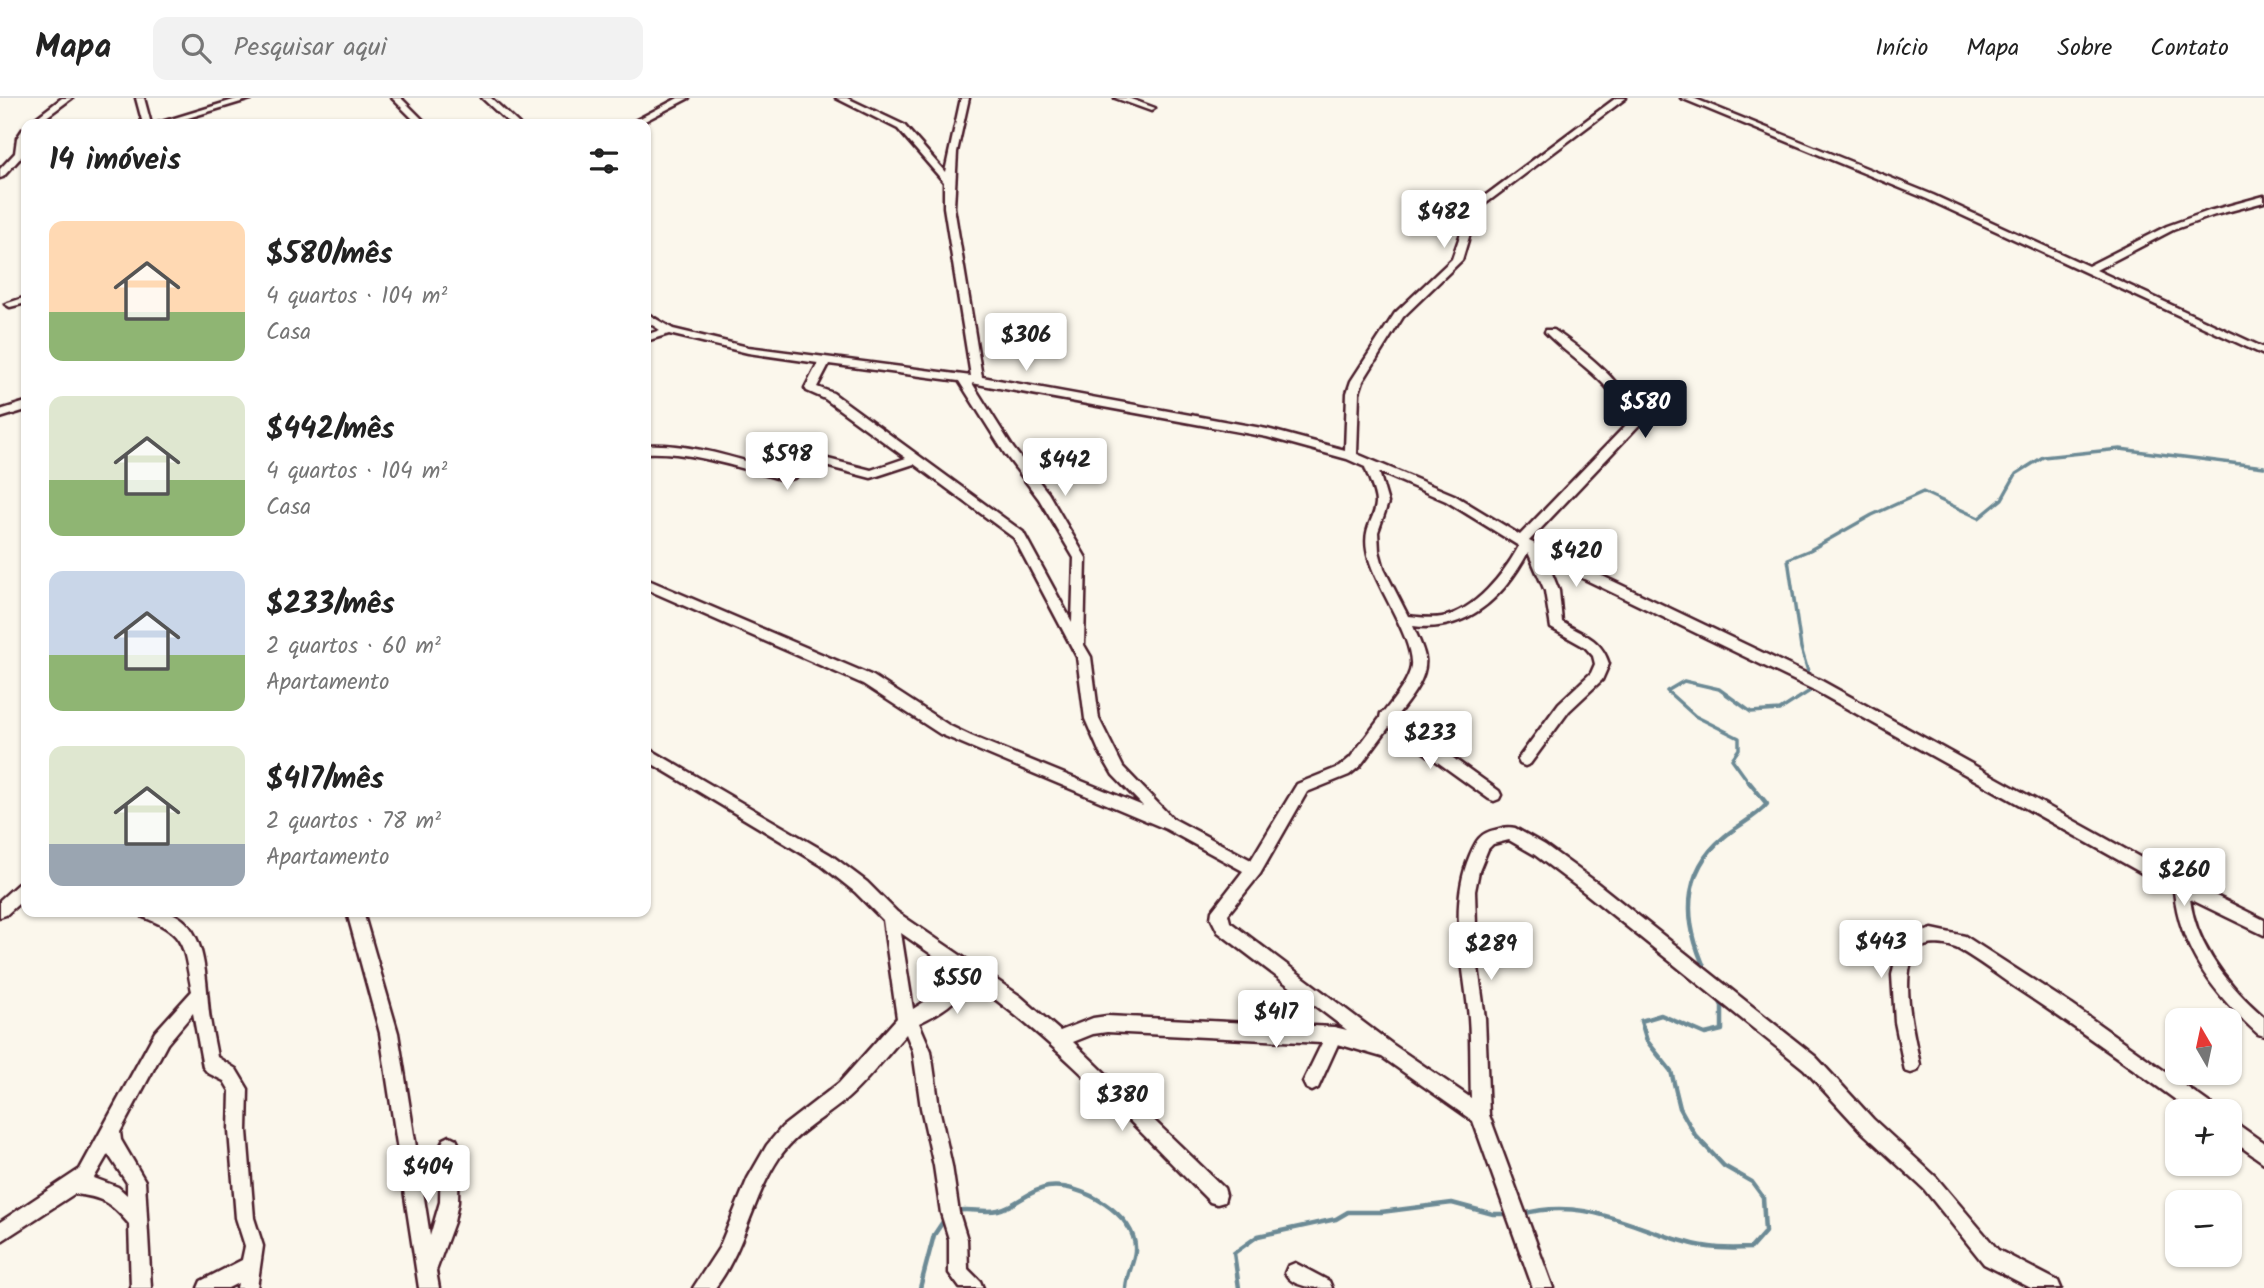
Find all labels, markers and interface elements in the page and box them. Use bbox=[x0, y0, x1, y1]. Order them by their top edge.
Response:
search box bbox=[153, 17, 643, 80]
text: Mapa bbox=[35, 22, 111, 75]
text: Pesquisar aqui bbox=[233, 27, 387, 69]
icon: search bbox=[177, 29, 215, 67]
text: Início bbox=[1875, 29, 1928, 68]
text: Mapa bbox=[1966, 29, 2019, 68]
text: Sobre bbox=[2057, 29, 2112, 68]
text: Contato bbox=[2150, 29, 2229, 68]
text: 14 imóveis bbox=[49, 137, 181, 185]
icon: filters bbox=[585, 142, 623, 180]
pin: $482 bbox=[1403, 190, 1485, 250]
text: $482 bbox=[1417, 195, 1471, 231]
text: $580/mês bbox=[266, 231, 393, 279]
icon: home bbox=[105, 249, 189, 333]
text: 4 quartos · 104 m² bbox=[266, 279, 447, 315]
pin: $306 bbox=[985, 314, 1067, 373]
text: Casa bbox=[266, 315, 311, 351]
text: $306 bbox=[1001, 318, 1051, 354]
pin: $580 bbox=[1604, 380, 1686, 440]
text: $580 bbox=[1620, 385, 1670, 421]
text: $442/mês bbox=[266, 406, 395, 454]
icon: home bbox=[105, 424, 189, 508]
pin: $598 bbox=[746, 432, 828, 492]
text: $598 bbox=[762, 437, 812, 473]
pin: $442 bbox=[1024, 438, 1106, 498]
text: $442 bbox=[1039, 443, 1091, 479]
text: 4 quartos · 104 m² bbox=[266, 454, 447, 490]
text: Casa bbox=[266, 490, 311, 526]
pin: $420 bbox=[1535, 530, 1617, 589]
text: $420 bbox=[1550, 534, 1602, 570]
text: $233/mês bbox=[266, 581, 395, 629]
icon: home bbox=[105, 599, 189, 683]
text: 2 quartos · 60 m² bbox=[266, 629, 441, 665]
text: Apartamento bbox=[266, 665, 389, 701]
pin: $233 bbox=[1389, 712, 1471, 771]
text: $233 bbox=[1404, 716, 1456, 752]
text: $417/mês bbox=[266, 756, 384, 804]
icon: home bbox=[105, 774, 189, 858]
text: 2 quartos · 78 m² bbox=[266, 804, 441, 840]
text: Apartamento bbox=[266, 840, 389, 876]
pin: $260 bbox=[2143, 848, 2225, 908]
text: $260 bbox=[2158, 853, 2210, 889]
pin: $443 bbox=[1840, 920, 1922, 980]
pin: $289 bbox=[1450, 922, 1532, 982]
text: $443 bbox=[1855, 925, 1907, 961]
text: $289 bbox=[1465, 927, 1517, 963]
pin: $550 bbox=[916, 956, 998, 1016]
text: $550 bbox=[933, 961, 981, 997]
pin: $417 bbox=[1235, 990, 1317, 1050]
text: $417 bbox=[1254, 995, 1298, 1031]
north arrow bbox=[2165, 1008, 2242, 1085]
map controls bbox=[2165, 1008, 2242, 1267]
pin: $380 bbox=[1081, 1074, 1163, 1133]
text: $380 bbox=[1096, 1078, 1148, 1114]
button: + bbox=[2165, 1099, 2242, 1176]
pin: $404 bbox=[387, 1146, 469, 1205]
text: $404 bbox=[403, 1150, 453, 1186]
button: − bbox=[2165, 1190, 2242, 1267]

